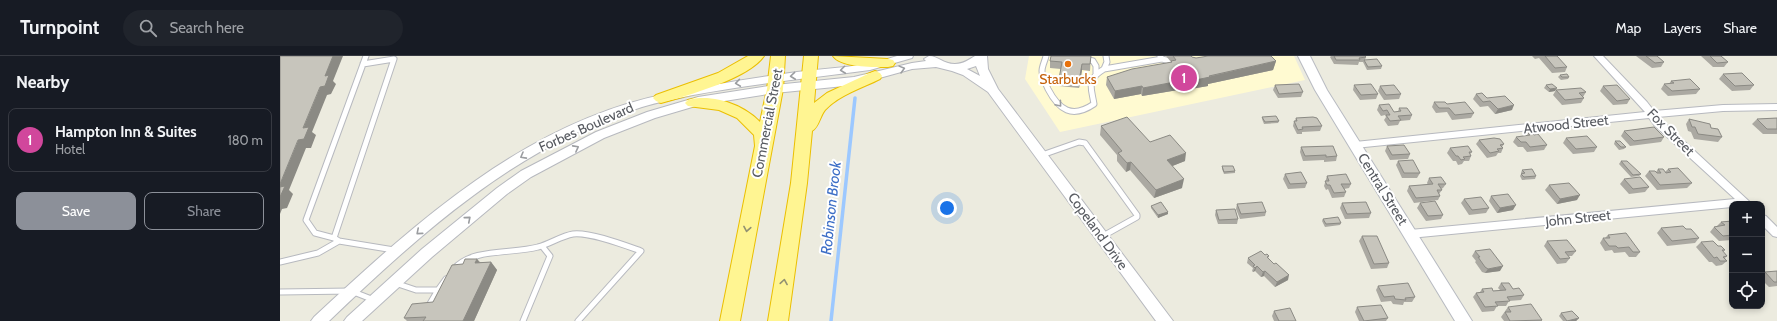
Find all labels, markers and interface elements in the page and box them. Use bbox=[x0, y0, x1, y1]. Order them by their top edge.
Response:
search box bbox=[123, 10, 403, 46]
text: Turnpoint bbox=[20, 16, 99, 39]
icon: search bbox=[137, 17, 159, 39]
text: Search here bbox=[169, 19, 244, 37]
text: Map bbox=[1616, 19, 1641, 37]
text: Layers bbox=[1663, 19, 1701, 37]
text: Share bbox=[1723, 19, 1757, 37]
marker: Starbucks bbox=[1063, 59, 1073, 69]
pin: 1 bbox=[1171, 63, 1197, 93]
one-way arrow bbox=[840, 65, 846, 74]
one-way arrow bbox=[898, 65, 905, 74]
street label: Commercial Street bbox=[748, 67, 786, 179]
place label: Starbucks bbox=[1039, 70, 1097, 88]
one-way arrow bbox=[790, 71, 796, 80]
text: Nearby bbox=[16, 72, 69, 92]
one-way arrow bbox=[735, 78, 741, 87]
street label: Forbes Boulevard bbox=[536, 98, 636, 156]
one-way arrow bbox=[1054, 99, 1061, 107]
street label: Fox Street bbox=[1643, 104, 1699, 160]
street label: Atwood Street bbox=[1523, 111, 1610, 137]
text: Hampton Inn & Suites bbox=[55, 123, 197, 141]
text: 1 bbox=[28, 132, 32, 148]
text: 180 m bbox=[227, 132, 263, 148]
text: Hotel bbox=[55, 141, 85, 157]
one-way arrow bbox=[571, 145, 579, 153]
street label: Central Street bbox=[1354, 150, 1412, 229]
one-way arrow bbox=[520, 151, 528, 158]
water label: Robinson Brook bbox=[817, 160, 845, 256]
street label: Copeland Drive bbox=[1064, 189, 1132, 273]
button: Save bbox=[16, 192, 136, 230]
button: Share bbox=[144, 192, 264, 230]
your location bbox=[937, 198, 957, 218]
map controls bbox=[1729, 201, 1765, 309]
button: + bbox=[1729, 201, 1765, 237]
street label: John Street bbox=[1543, 206, 1612, 230]
one-way arrow bbox=[463, 217, 470, 224]
one-way arrow bbox=[743, 226, 752, 232]
one-way arrow bbox=[416, 228, 424, 235]
button: − bbox=[1729, 237, 1765, 273]
button: locate bbox=[1729, 273, 1765, 309]
one-way arrow bbox=[779, 279, 788, 286]

